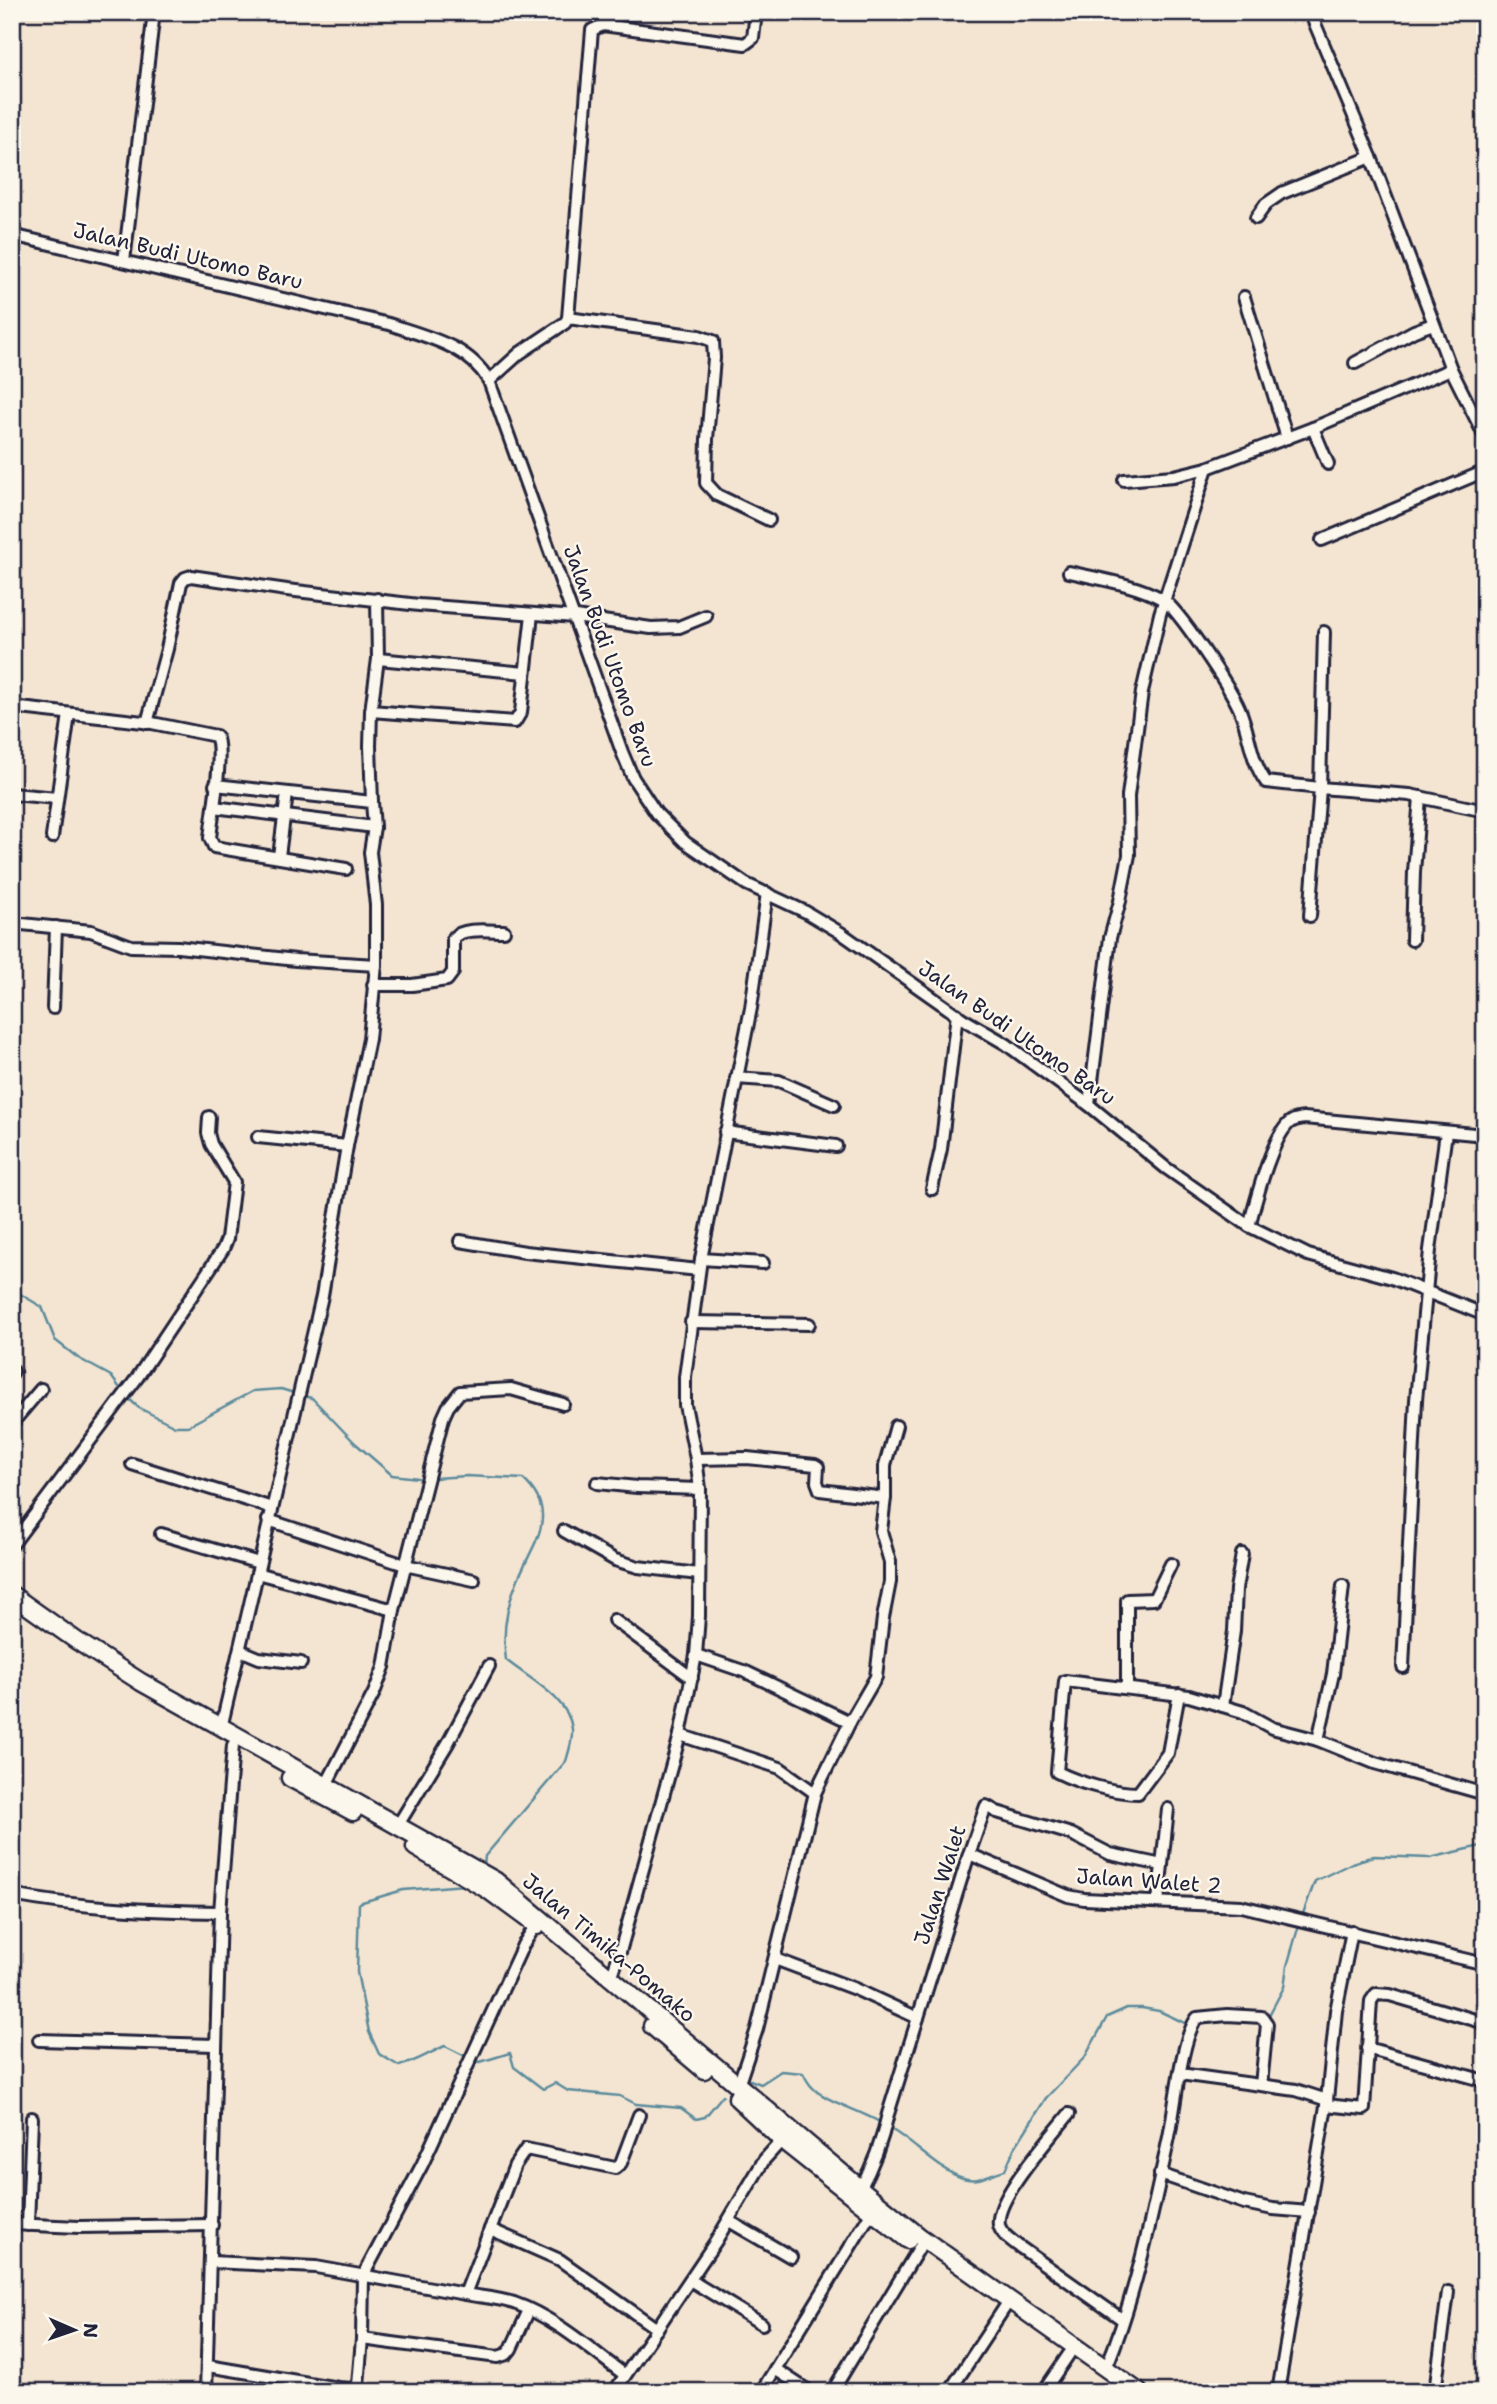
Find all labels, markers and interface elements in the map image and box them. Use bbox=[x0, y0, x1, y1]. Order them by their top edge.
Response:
street label: Jalan Budi Utomo Baru bbox=[71, 216, 305, 296]
street label: Jalan Budi Utomo Baru bbox=[557, 541, 663, 771]
street label: Jalan Budi Utomo Baru bbox=[913, 954, 1121, 1112]
street label: Jalan Walet bbox=[908, 1822, 972, 1948]
street label: Jalan Walet 2 bbox=[1075, 1862, 1223, 1900]
street label: Jalan Timika-Pomako bbox=[517, 1867, 701, 2029]
north arrow bbox=[38, 2296, 108, 2366]
text: N bbox=[78, 2323, 103, 2339]

